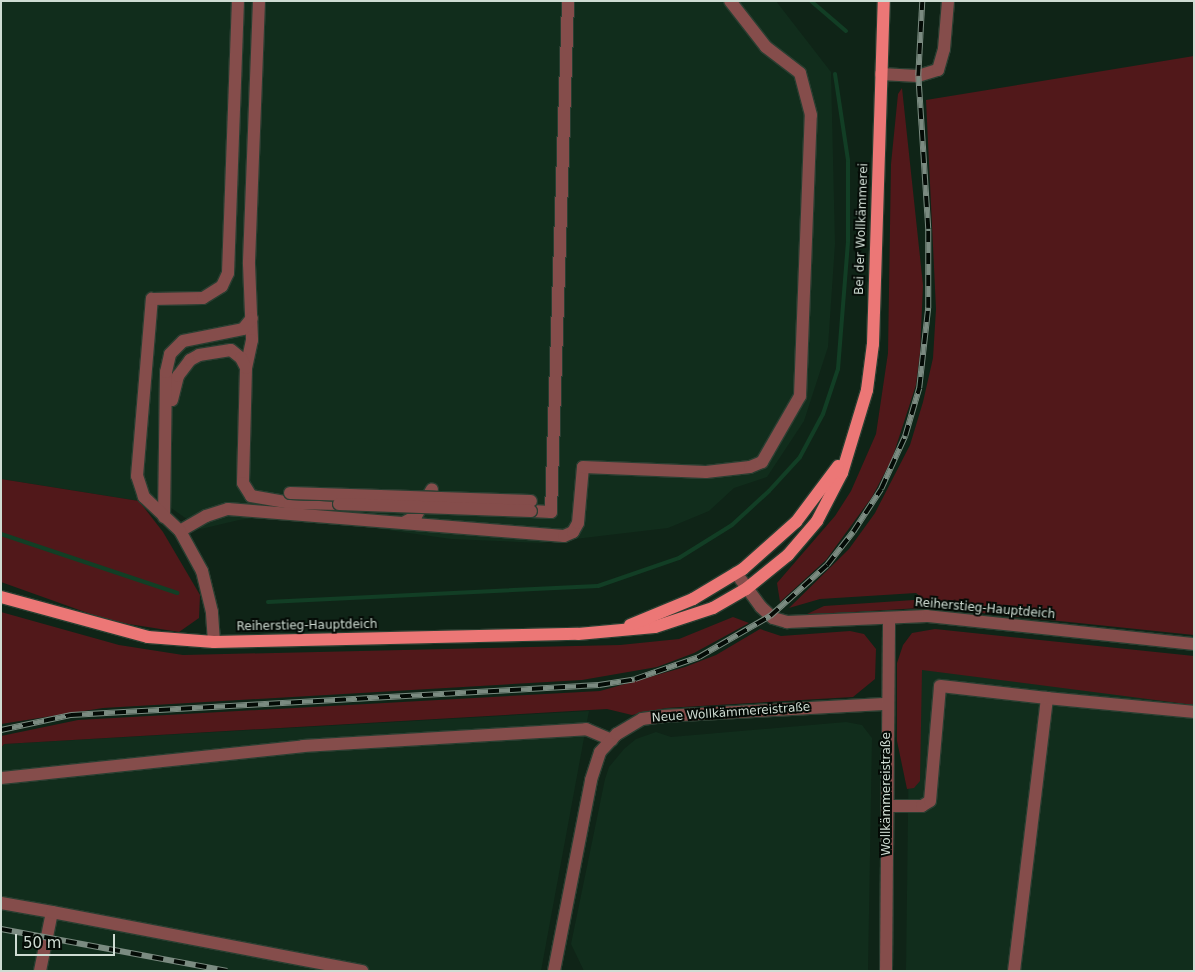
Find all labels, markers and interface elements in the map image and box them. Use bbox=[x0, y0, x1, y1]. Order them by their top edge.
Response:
street label: Bei der Wollkämmerei bbox=[853, 163, 871, 295]
street label: Reiherstieg-Hauptdeich bbox=[914, 596, 1056, 622]
street label: Reiherstieg-Hauptdeich bbox=[236, 618, 378, 634]
street label: Neue Wollkämmereistraße bbox=[651, 700, 811, 726]
street label: Wollkämmereistraße bbox=[880, 732, 894, 856]
scale bar bbox=[18, 924, 118, 956]
text: 50 m bbox=[23, 934, 61, 952]

